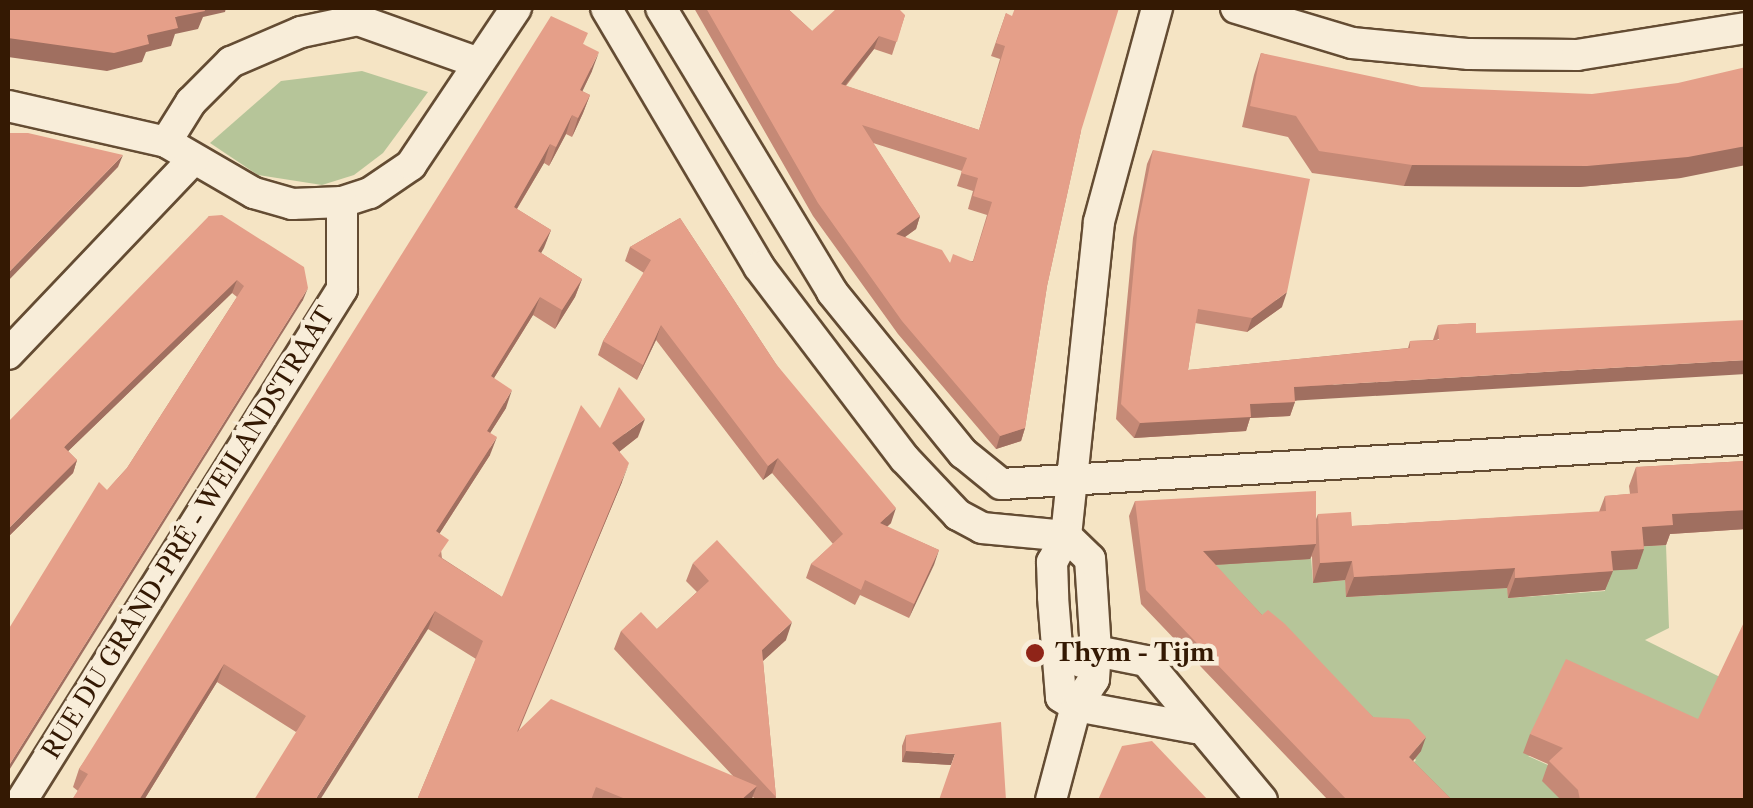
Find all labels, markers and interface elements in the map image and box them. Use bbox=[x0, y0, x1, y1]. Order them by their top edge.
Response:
street label: RUE DU GRAND-PRÉ - WEILANDSTRAAT bbox=[36, 301, 342, 765]
place label: Thym - Tijm bbox=[1055, 638, 1215, 668]
marker: Thym - Tijm bbox=[1024, 642, 1046, 664]

